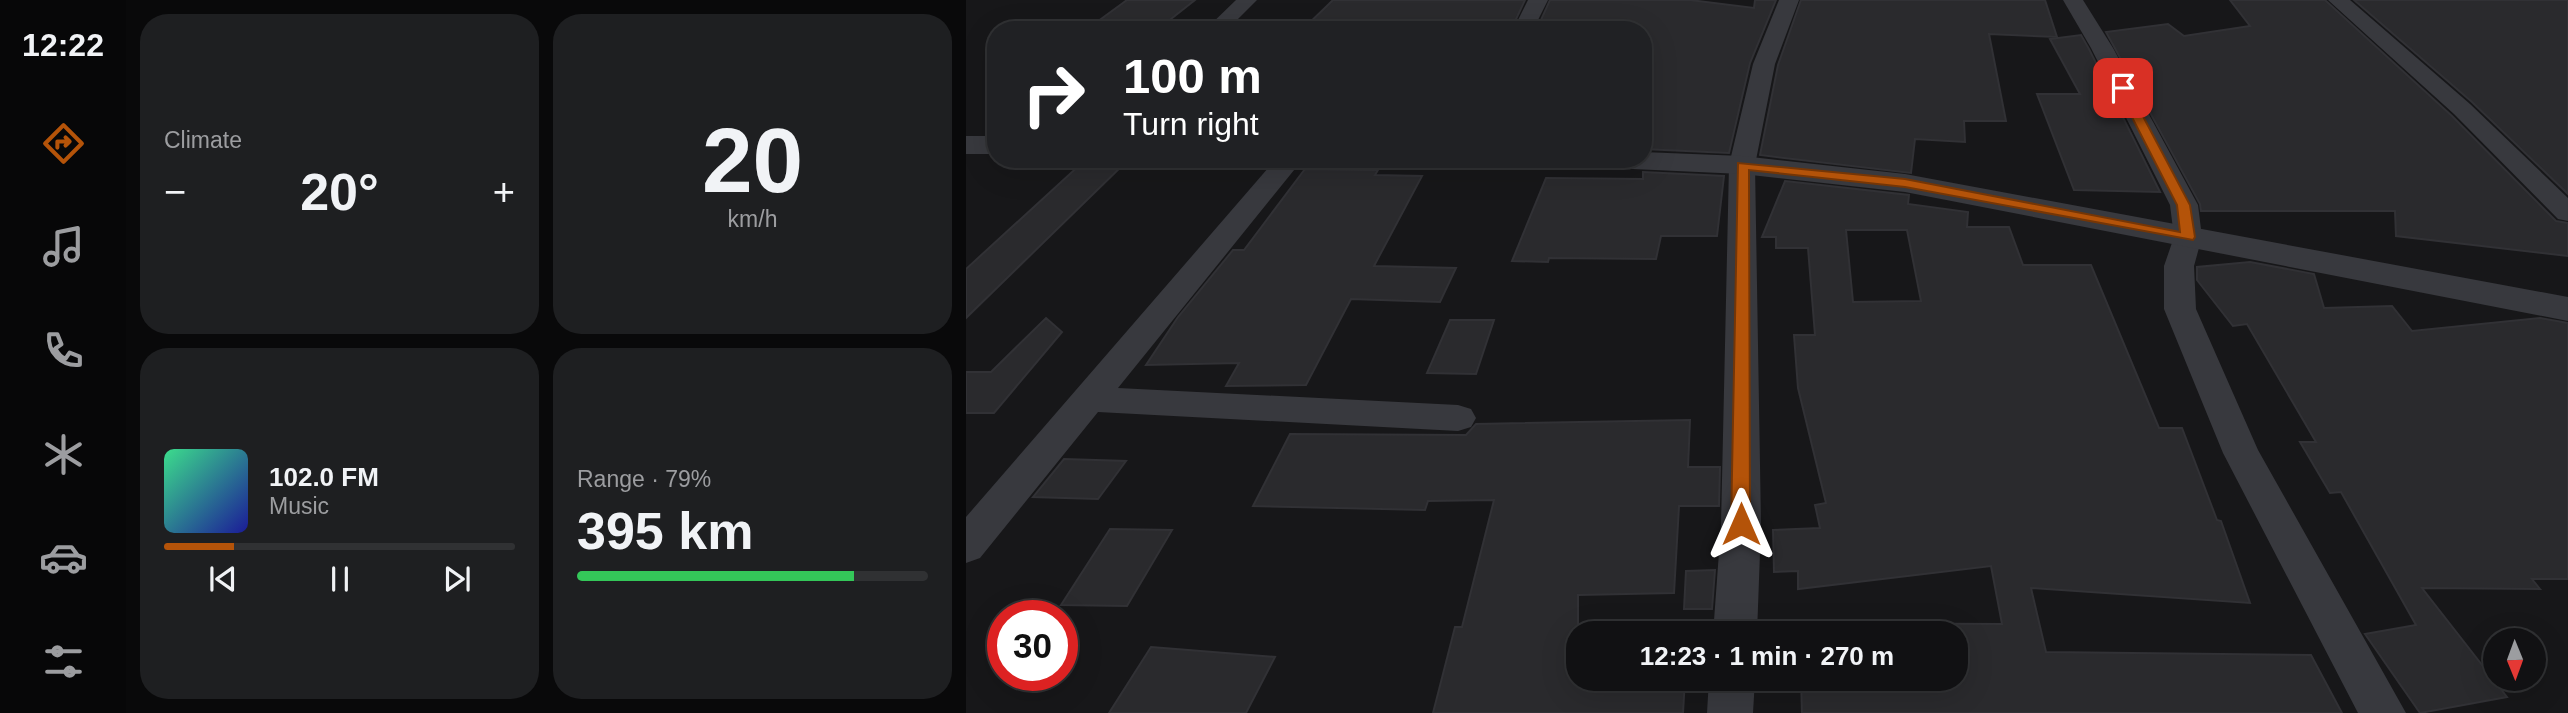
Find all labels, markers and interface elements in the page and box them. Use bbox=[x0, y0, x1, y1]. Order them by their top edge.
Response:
text: 12:22 bbox=[22, 27, 104, 63]
icon: right bbox=[1008, 49, 1099, 140]
text: 100 m bbox=[1123, 49, 1262, 103]
pin bbox=[2093, 58, 2153, 118]
icon: arrive bbox=[2104, 69, 2142, 107]
text: Turn right bbox=[1123, 106, 1259, 142]
text: 20 bbox=[702, 110, 803, 211]
icon: directions bbox=[39, 119, 88, 168]
text: Climate bbox=[164, 127, 242, 153]
text: 20° bbox=[300, 163, 379, 221]
text: − bbox=[164, 171, 186, 213]
text: + bbox=[493, 171, 515, 213]
text: km/h bbox=[728, 206, 777, 232]
icon: music bbox=[39, 222, 88, 271]
icon: phone bbox=[39, 326, 88, 375]
icon: climate bbox=[39, 430, 88, 479]
text: 102.0 FM bbox=[269, 462, 379, 492]
text: Range · 79% bbox=[577, 466, 711, 492]
position arrow bbox=[1704, 487, 1778, 561]
text: Music bbox=[269, 493, 329, 519]
text: 395 km bbox=[577, 502, 753, 560]
icon: car bbox=[39, 533, 88, 582]
icon: previous bbox=[204, 560, 242, 598]
icon: pause bbox=[321, 560, 359, 598]
icon: next bbox=[438, 560, 476, 598]
speed limit sign: 30 bbox=[987, 600, 1078, 691]
north arrow bbox=[2483, 628, 2546, 691]
map controls bbox=[2483, 628, 2546, 691]
icon: filters bbox=[39, 637, 88, 686]
text: 12:23 · 1 min · 270 m bbox=[1640, 641, 1894, 671]

